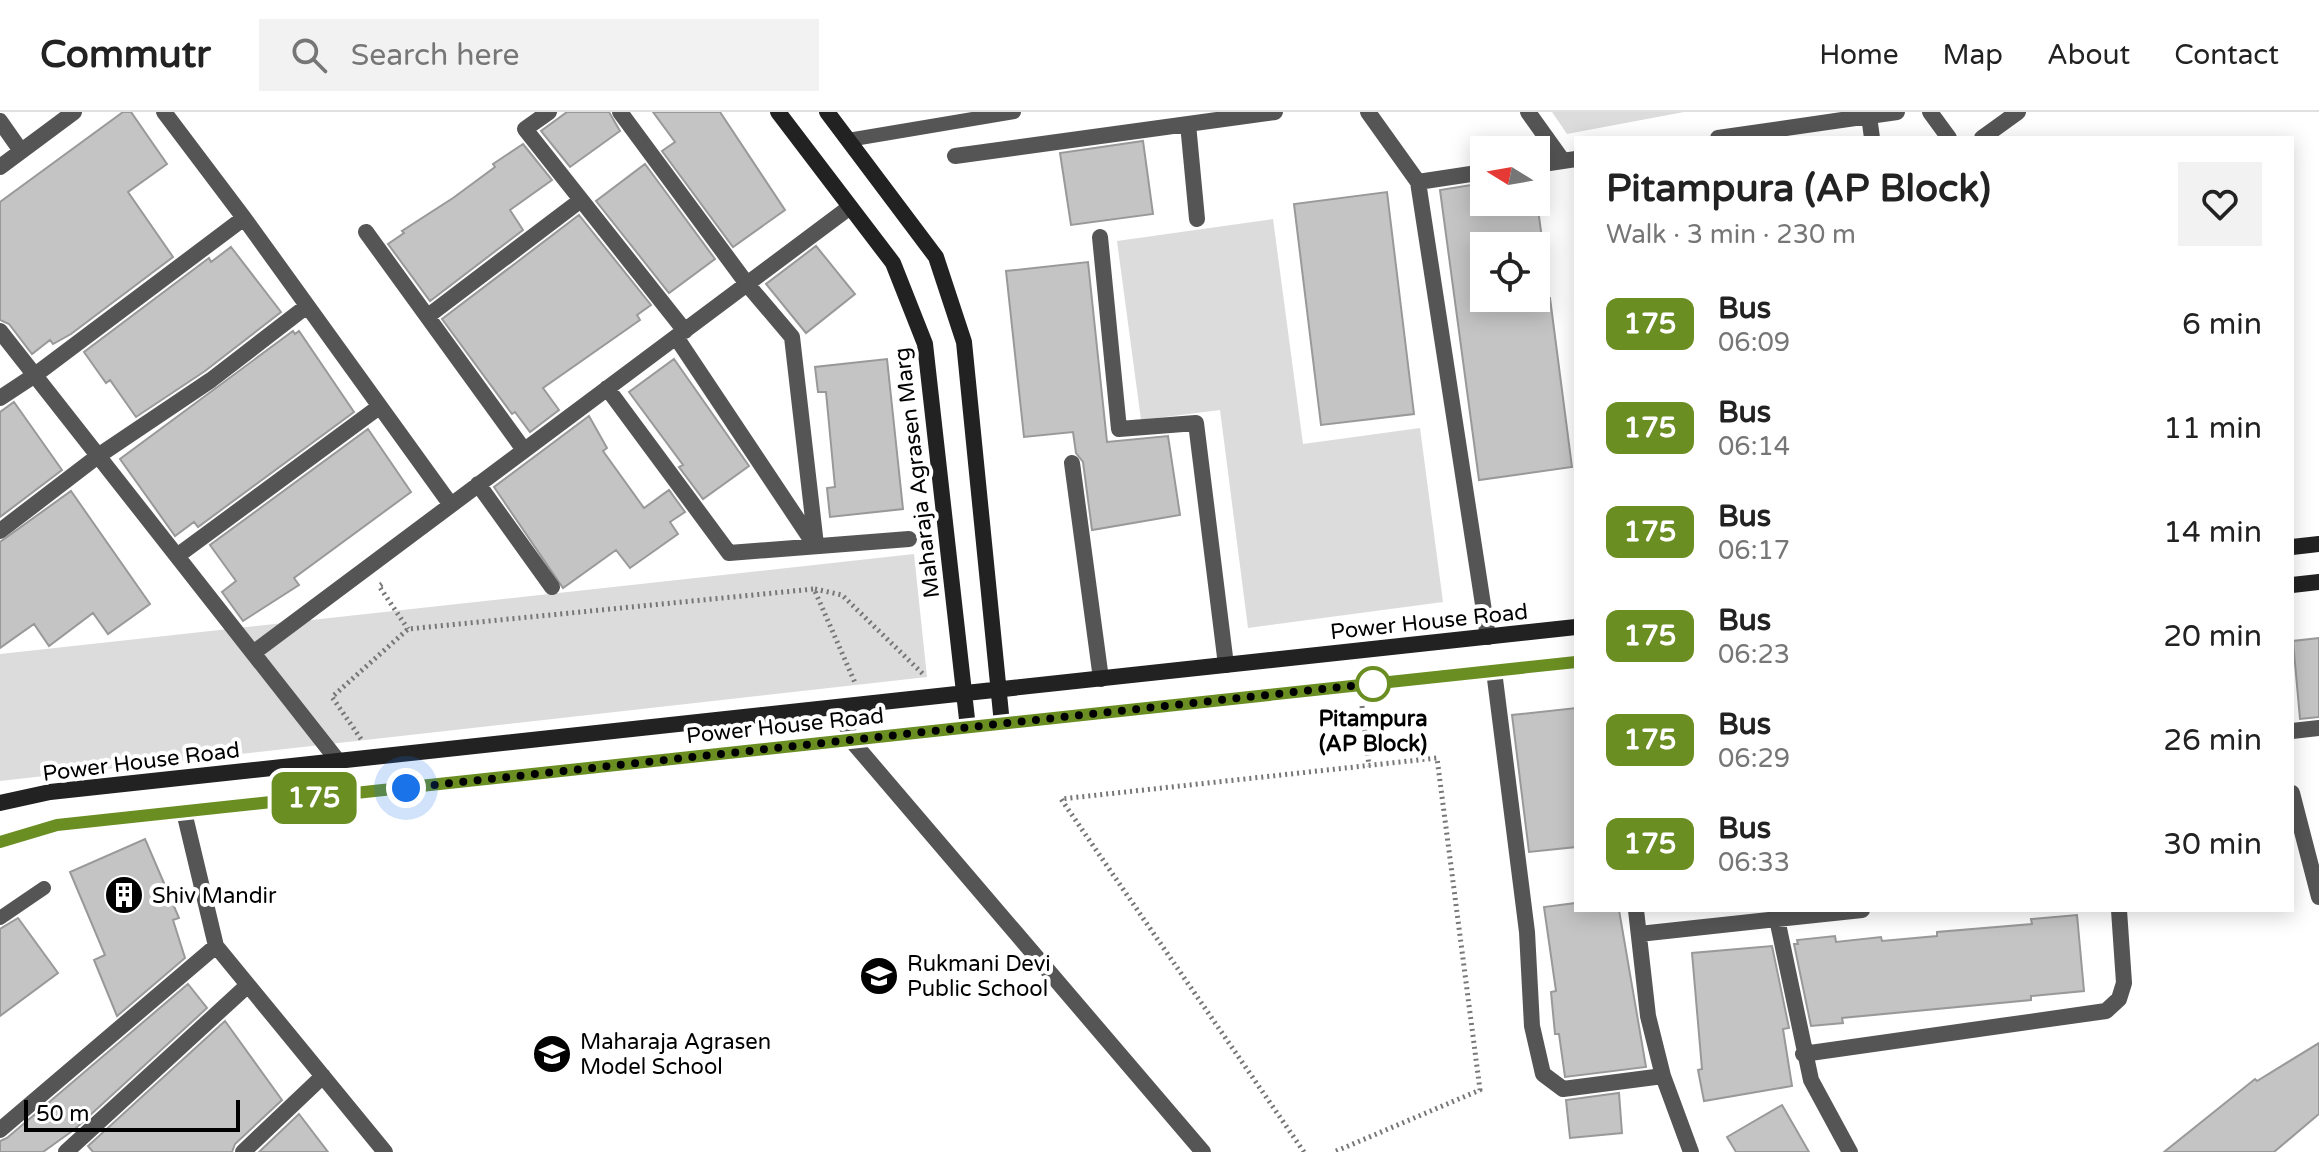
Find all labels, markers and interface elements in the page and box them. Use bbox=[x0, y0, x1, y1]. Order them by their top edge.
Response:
search box bbox=[259, 19, 819, 91]
text: Commutr bbox=[40, 32, 211, 78]
icon: search bbox=[287, 33, 331, 77]
text: Search here bbox=[351, 37, 519, 74]
text: Home bbox=[1819, 38, 1899, 72]
text: Map bbox=[1943, 38, 2003, 72]
text: About bbox=[2047, 38, 2130, 72]
text: Contact bbox=[2174, 38, 2279, 72]
north arrow bbox=[1470, 136, 1550, 216]
map controls bbox=[1470, 136, 1550, 312]
button: heart bbox=[2178, 162, 2262, 246]
text: Pitampura (AP Block) bbox=[1606, 166, 1991, 212]
text: Walk · 3 min · 230 m bbox=[1606, 219, 1856, 250]
button: locate bbox=[1470, 232, 1550, 312]
text: Bus bbox=[1718, 290, 1771, 327]
text: 6 min bbox=[2182, 306, 2262, 343]
text: 175 bbox=[1624, 307, 1676, 341]
text: 06:09 bbox=[1718, 327, 1790, 358]
street label: Maharaja Agrasen Marg bbox=[889, 346, 945, 600]
text: Bus bbox=[1718, 394, 1771, 431]
text: 11 min bbox=[2163, 410, 2262, 447]
text: 175 bbox=[1624, 411, 1676, 445]
text: 06:14 bbox=[1718, 431, 1790, 462]
text: Bus bbox=[1718, 498, 1771, 535]
text: 14 min bbox=[2163, 514, 2262, 551]
text: 175 bbox=[1624, 515, 1676, 549]
text: 06:17 bbox=[1718, 535, 1790, 566]
street label: Power House Road bbox=[1329, 599, 1529, 645]
text: Bus bbox=[1718, 602, 1771, 639]
text: 20 min bbox=[2163, 618, 2262, 655]
text: 175 bbox=[1624, 619, 1676, 653]
text: 06:23 bbox=[1718, 639, 1790, 670]
marker: Pitampura (AP Block) bbox=[1356, 667, 1390, 701]
street label: Power House Road bbox=[685, 703, 885, 749]
place label: Pitampura (AP Block) bbox=[1318, 706, 1428, 757]
text: Bus bbox=[1718, 706, 1771, 743]
text: 26 min bbox=[2163, 722, 2262, 759]
text: 175 bbox=[1624, 723, 1676, 757]
street label: Power House Road bbox=[41, 737, 241, 787]
text: 06:29 bbox=[1718, 743, 1790, 774]
your location bbox=[386, 768, 426, 808]
line badge: 175 bbox=[268, 772, 360, 824]
text: 175 bbox=[288, 781, 340, 815]
text: Bus bbox=[1718, 810, 1771, 847]
text: 30 min bbox=[2163, 826, 2262, 863]
text: 175 bbox=[1624, 827, 1676, 861]
text: 06:33 bbox=[1718, 847, 1790, 878]
building icon: Shiv Mandir bbox=[103, 874, 145, 916]
place label: Shiv Mandir bbox=[152, 883, 277, 909]
place label: Rukmani Devi Public School bbox=[907, 951, 1051, 1002]
school or university icon: Rukmani Devi Public School bbox=[858, 955, 900, 997]
place label: Maharaja Agrasen Model School bbox=[580, 1029, 771, 1080]
school or university icon: Maharaja Agrasen Model School bbox=[531, 1033, 573, 1075]
scale bar bbox=[24, 1096, 240, 1132]
text: 50 m bbox=[36, 1101, 90, 1127]

